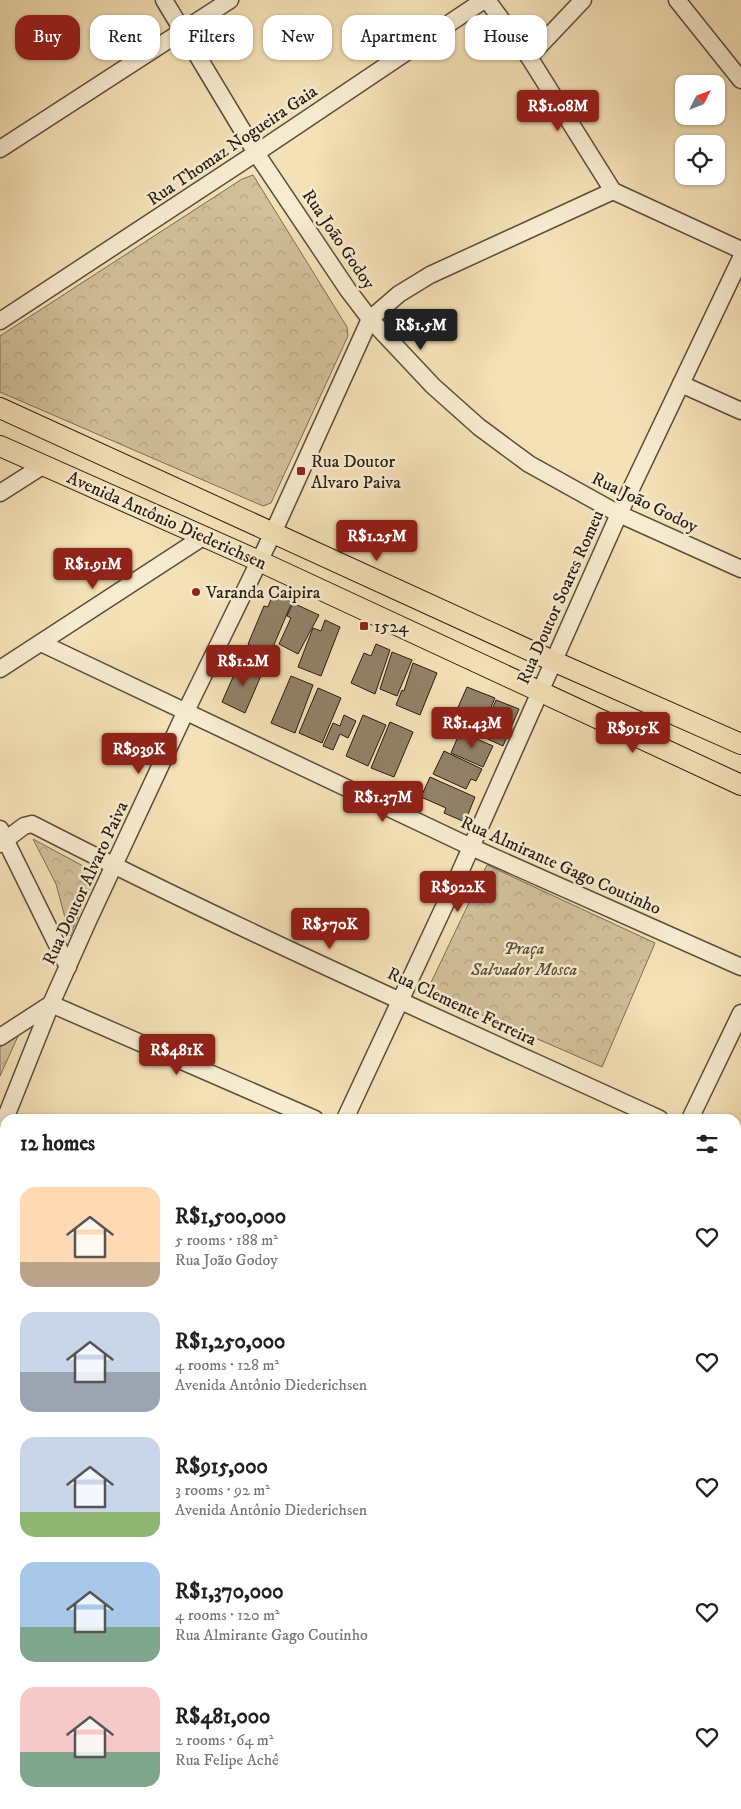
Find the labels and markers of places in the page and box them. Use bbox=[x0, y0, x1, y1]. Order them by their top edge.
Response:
pin: R$1.08M bbox=[512, 90, 604, 132]
pin: R$1.5M bbox=[380, 308, 462, 351]
place label: Rua Doutor Alvaro Paiva bbox=[311, 451, 401, 494]
marker: Rua Doutor Alvaro Paiva bbox=[295, 465, 307, 477]
pin: R$1.25M bbox=[331, 520, 423, 562]
pin: R$1.91M bbox=[47, 548, 139, 590]
place label: Varanda Caipira bbox=[205, 582, 321, 604]
marker: Varanda Caipira bbox=[190, 586, 202, 598]
place label: 1524 bbox=[374, 616, 409, 638]
marker: 1524 bbox=[358, 620, 370, 632]
pin: R$1.2M bbox=[202, 644, 284, 687]
pin: R$1.43M bbox=[426, 706, 518, 749]
pin: R$915K bbox=[592, 712, 674, 754]
pin: R$939K bbox=[98, 732, 180, 775]
pin: R$1.37M bbox=[337, 780, 429, 823]
pin: R$922K bbox=[417, 870, 499, 913]
pin: R$570K bbox=[289, 908, 371, 950]
pin: R$481K bbox=[136, 1034, 218, 1076]

